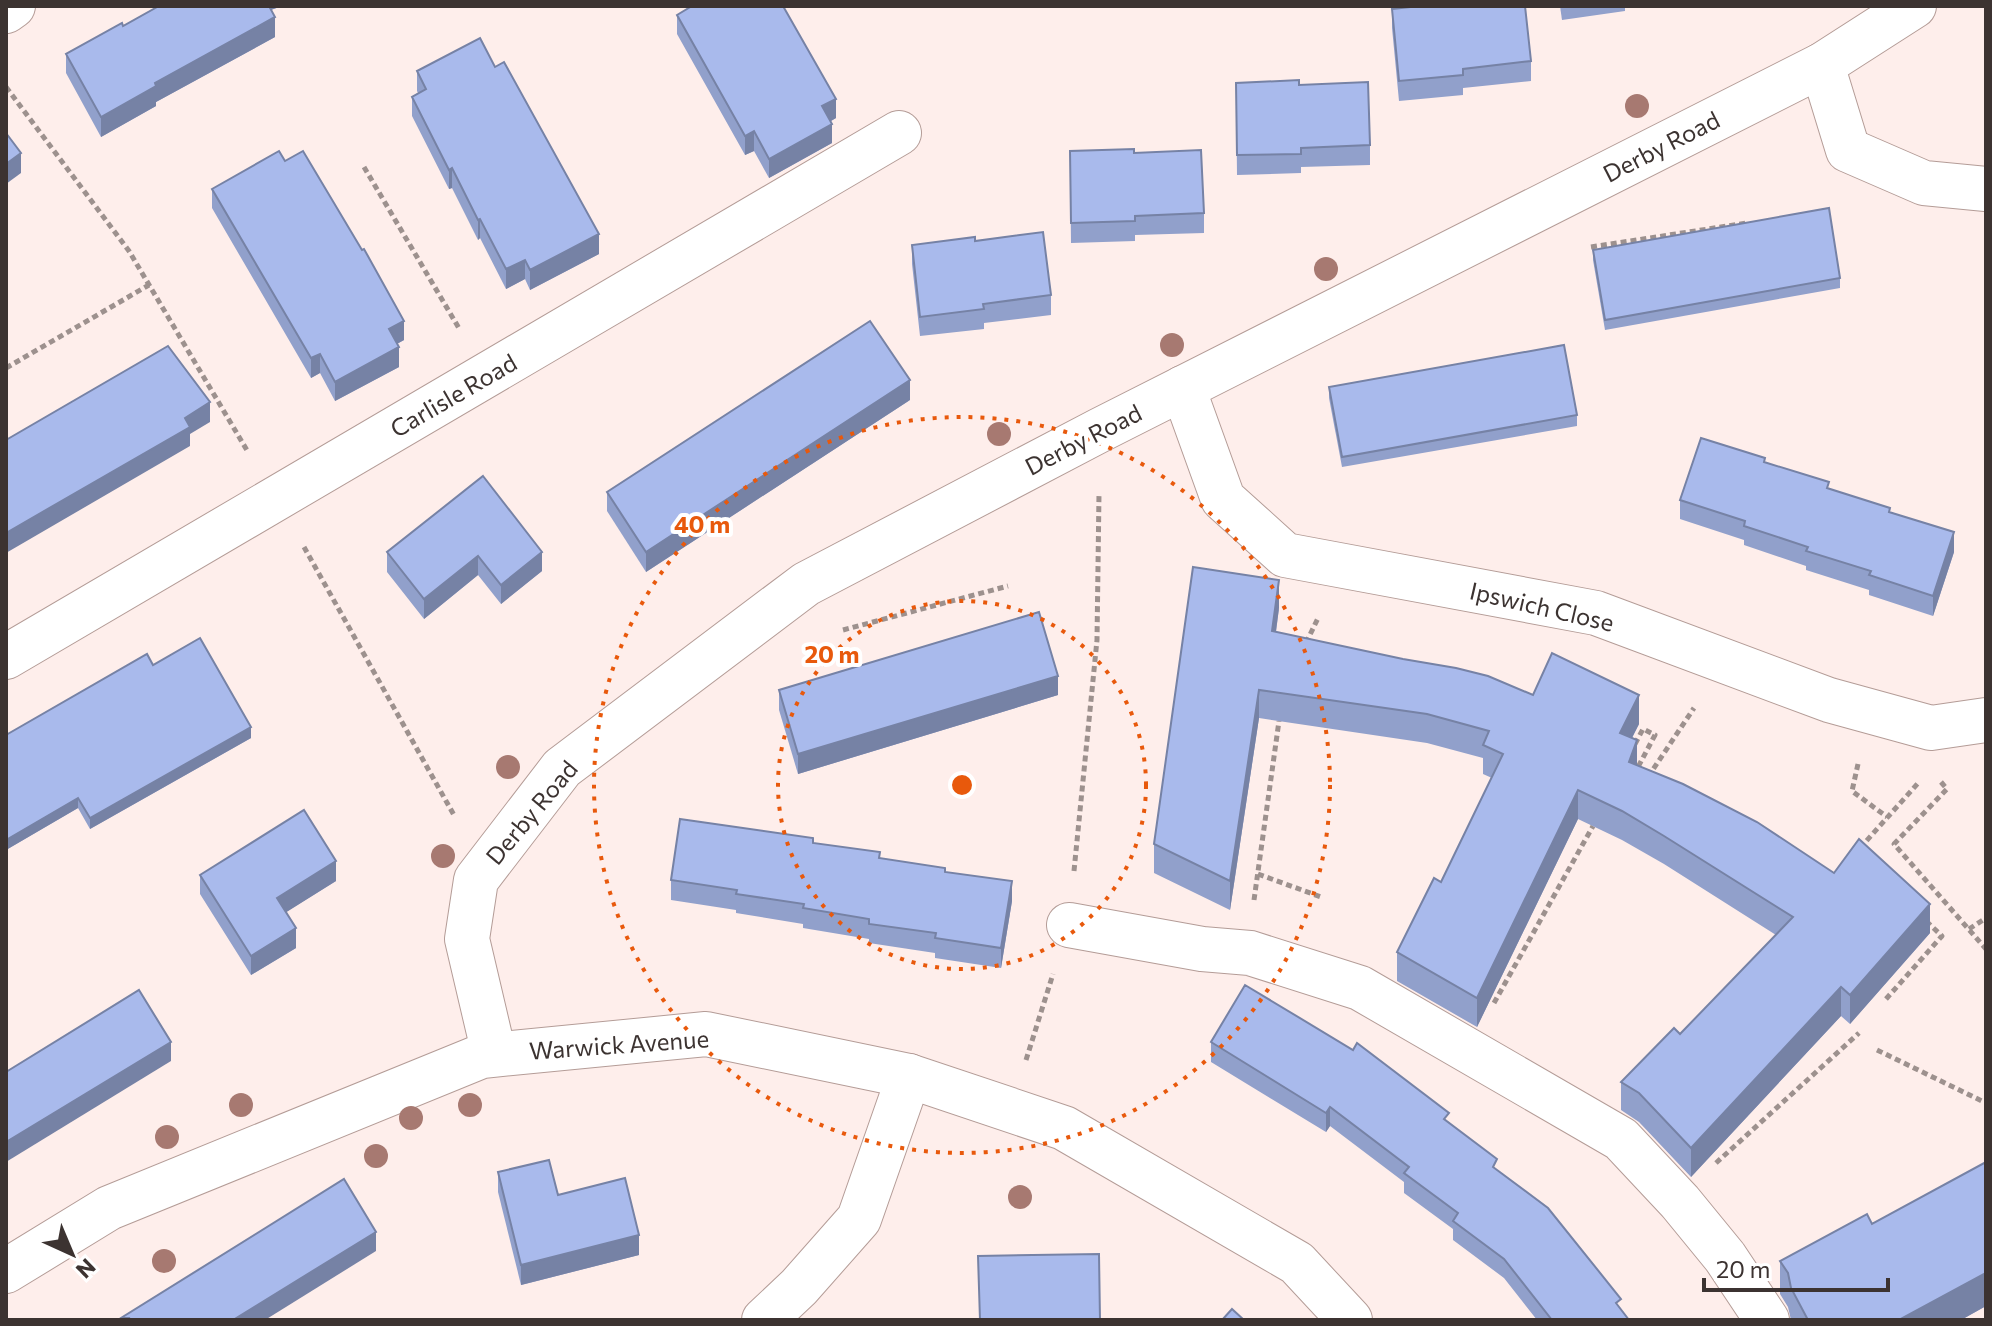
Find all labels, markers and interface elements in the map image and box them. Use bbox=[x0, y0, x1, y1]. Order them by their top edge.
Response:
street label: Derby Road bbox=[1598, 104, 1724, 188]
street label: Carlisle Road bbox=[385, 347, 521, 443]
street label: Derby Road bbox=[1020, 397, 1146, 481]
text: 40 m bbox=[674, 509, 730, 538]
street label: Ipswich Close bbox=[1467, 575, 1617, 637]
text: 20 m bbox=[805, 639, 859, 668]
street label: Derby Road bbox=[479, 754, 583, 870]
centre of rings bbox=[948, 771, 976, 799]
street label: Warwick Avenue bbox=[528, 1023, 710, 1065]
north arrow bbox=[32, 1214, 112, 1294]
scale bar bbox=[1704, 1242, 1888, 1292]
text: N bbox=[71, 1253, 102, 1284]
text: 20 m bbox=[1716, 1254, 1770, 1283]

